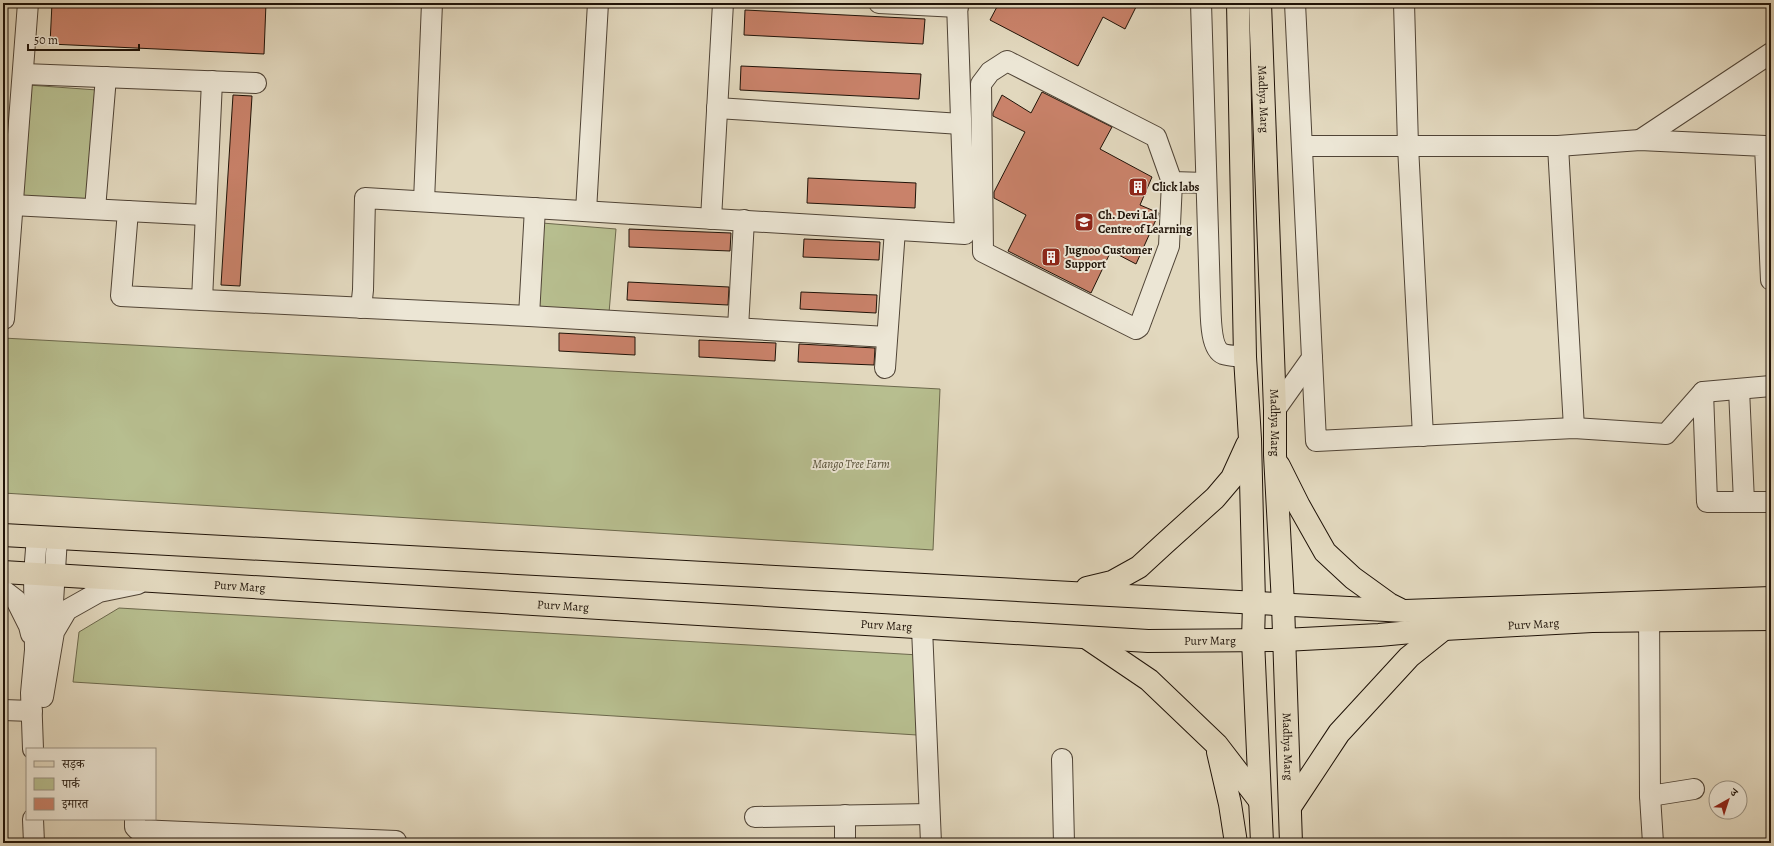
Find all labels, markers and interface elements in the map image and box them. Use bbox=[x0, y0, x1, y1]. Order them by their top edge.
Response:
scale bar bbox=[28, 26, 139, 52]
text: 50 m bbox=[34, 32, 58, 48]
street label: Madhya Marg bbox=[1254, 65, 1273, 133]
building icon: Click labs bbox=[1127, 176, 1149, 198]
place label: Click labs bbox=[1152, 179, 1200, 195]
place label: Ch. Devi Lal Centre of Learning bbox=[1098, 207, 1193, 237]
school or university icon: Ch. Devi Lal Centre of Learning bbox=[1073, 211, 1095, 233]
place label: Jugnoo Customer Support bbox=[1065, 242, 1152, 272]
building icon: Jugnoo Customer Support bbox=[1040, 246, 1062, 268]
street label: Madhya Marg bbox=[1266, 389, 1283, 457]
park label: Mango Tree Farm bbox=[812, 456, 890, 472]
street label: Purv Marg bbox=[213, 577, 266, 596]
street label: Purv Marg bbox=[537, 596, 589, 615]
street label: Purv Marg bbox=[1507, 615, 1560, 634]
street label: Purv Marg bbox=[860, 616, 913, 635]
street label: Purv Marg bbox=[1184, 632, 1236, 649]
street label: Madhya Marg bbox=[1279, 712, 1297, 781]
legend bbox=[26, 748, 156, 820]
text: सड़क bbox=[61, 756, 86, 772]
text: पार्क bbox=[61, 776, 81, 792]
north arrow bbox=[1708, 780, 1748, 820]
text: उ bbox=[1726, 784, 1742, 801]
text: इमारत bbox=[61, 796, 89, 812]

